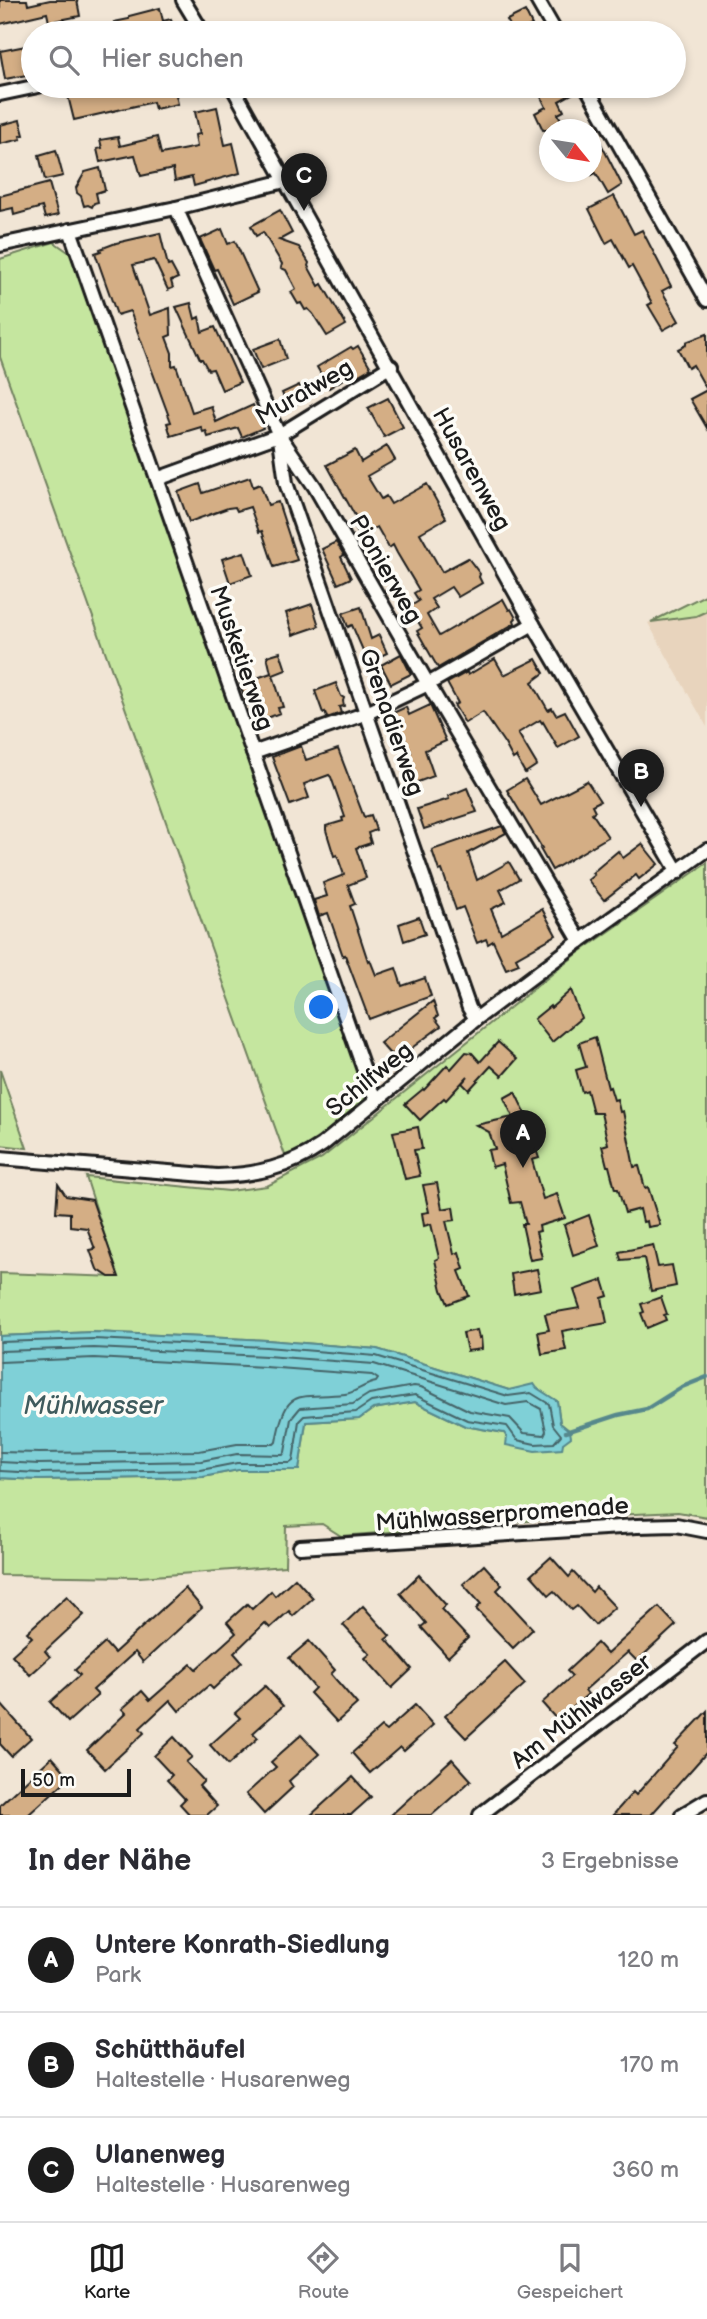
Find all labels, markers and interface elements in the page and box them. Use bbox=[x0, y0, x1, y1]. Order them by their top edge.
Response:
search box bbox=[21, 21, 686, 98]
icon: search bbox=[45, 41, 83, 79]
text: Hier suchen bbox=[101, 44, 244, 75]
north arrow bbox=[539, 119, 602, 182]
pin: C bbox=[281, 153, 327, 211]
street label: Muratweg bbox=[251, 353, 358, 432]
street label: Husarenweg bbox=[426, 403, 517, 536]
street label: Pionierweg bbox=[343, 510, 428, 629]
street label: Musketierweg bbox=[203, 582, 280, 734]
street label: Grenadierweg bbox=[353, 645, 430, 800]
pin: B bbox=[618, 749, 664, 807]
your location bbox=[304, 990, 338, 1024]
street label: Schilfweg bbox=[320, 1036, 418, 1123]
pin: A bbox=[500, 1110, 546, 1168]
water label: Mühlwasser bbox=[23, 1391, 164, 1422]
street label: Mühlwasserpromenade bbox=[374, 1491, 630, 1538]
street label: Am Mühlwasser bbox=[505, 1647, 657, 1775]
scale bar bbox=[21, 1766, 131, 1798]
text: 50 m bbox=[32, 1769, 75, 1792]
text: In der Nähe bbox=[28, 1843, 191, 1879]
text: 3 Ergebnisse bbox=[541, 1847, 679, 1875]
text: Untere Konrath-Siedlung bbox=[95, 1930, 390, 1961]
text: A bbox=[44, 1946, 58, 1974]
text: 120 m bbox=[618, 1946, 679, 1974]
text: Park bbox=[95, 1961, 141, 1989]
text: Schütthäufel bbox=[95, 2035, 245, 2066]
text: B bbox=[43, 2051, 59, 2079]
text: 170 m bbox=[620, 2051, 679, 2079]
text: Haltestelle · Husarenweg bbox=[95, 2066, 351, 2094]
text: Ulanenweg bbox=[95, 2140, 225, 2171]
text: C bbox=[43, 2156, 59, 2184]
text: 360 m bbox=[612, 2156, 679, 2184]
text: Haltestelle · Husarenweg bbox=[95, 2171, 351, 2199]
tab: Karte bbox=[84, 2239, 130, 2304]
tab: Route bbox=[298, 2239, 349, 2304]
tab: Gespeichert bbox=[517, 2239, 623, 2304]

